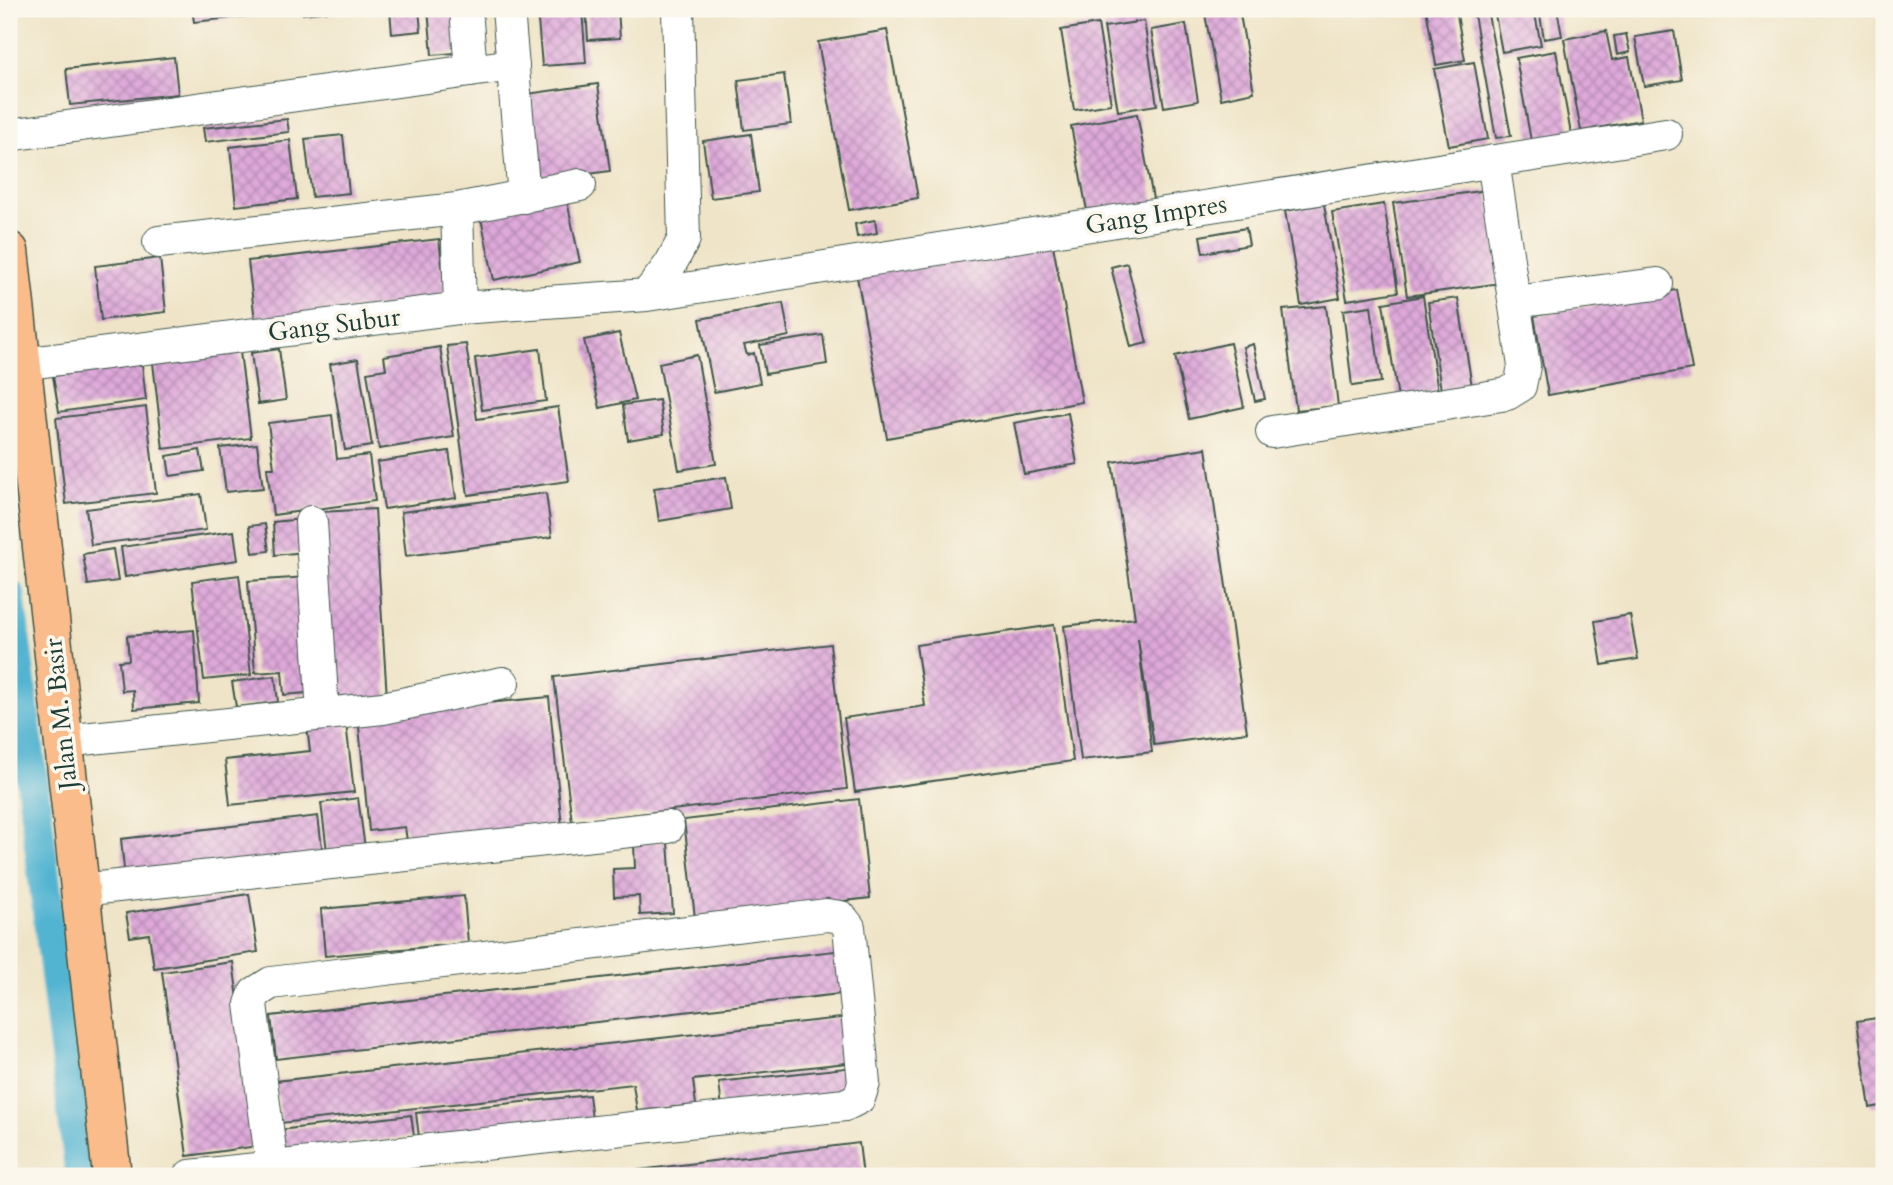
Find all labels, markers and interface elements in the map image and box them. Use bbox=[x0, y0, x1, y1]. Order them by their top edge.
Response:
street label: Gang Impres bbox=[1083, 186, 1229, 243]
street label: Gang Subur bbox=[266, 299, 403, 350]
street label: Jalan M. Basir bbox=[35, 636, 86, 795]

